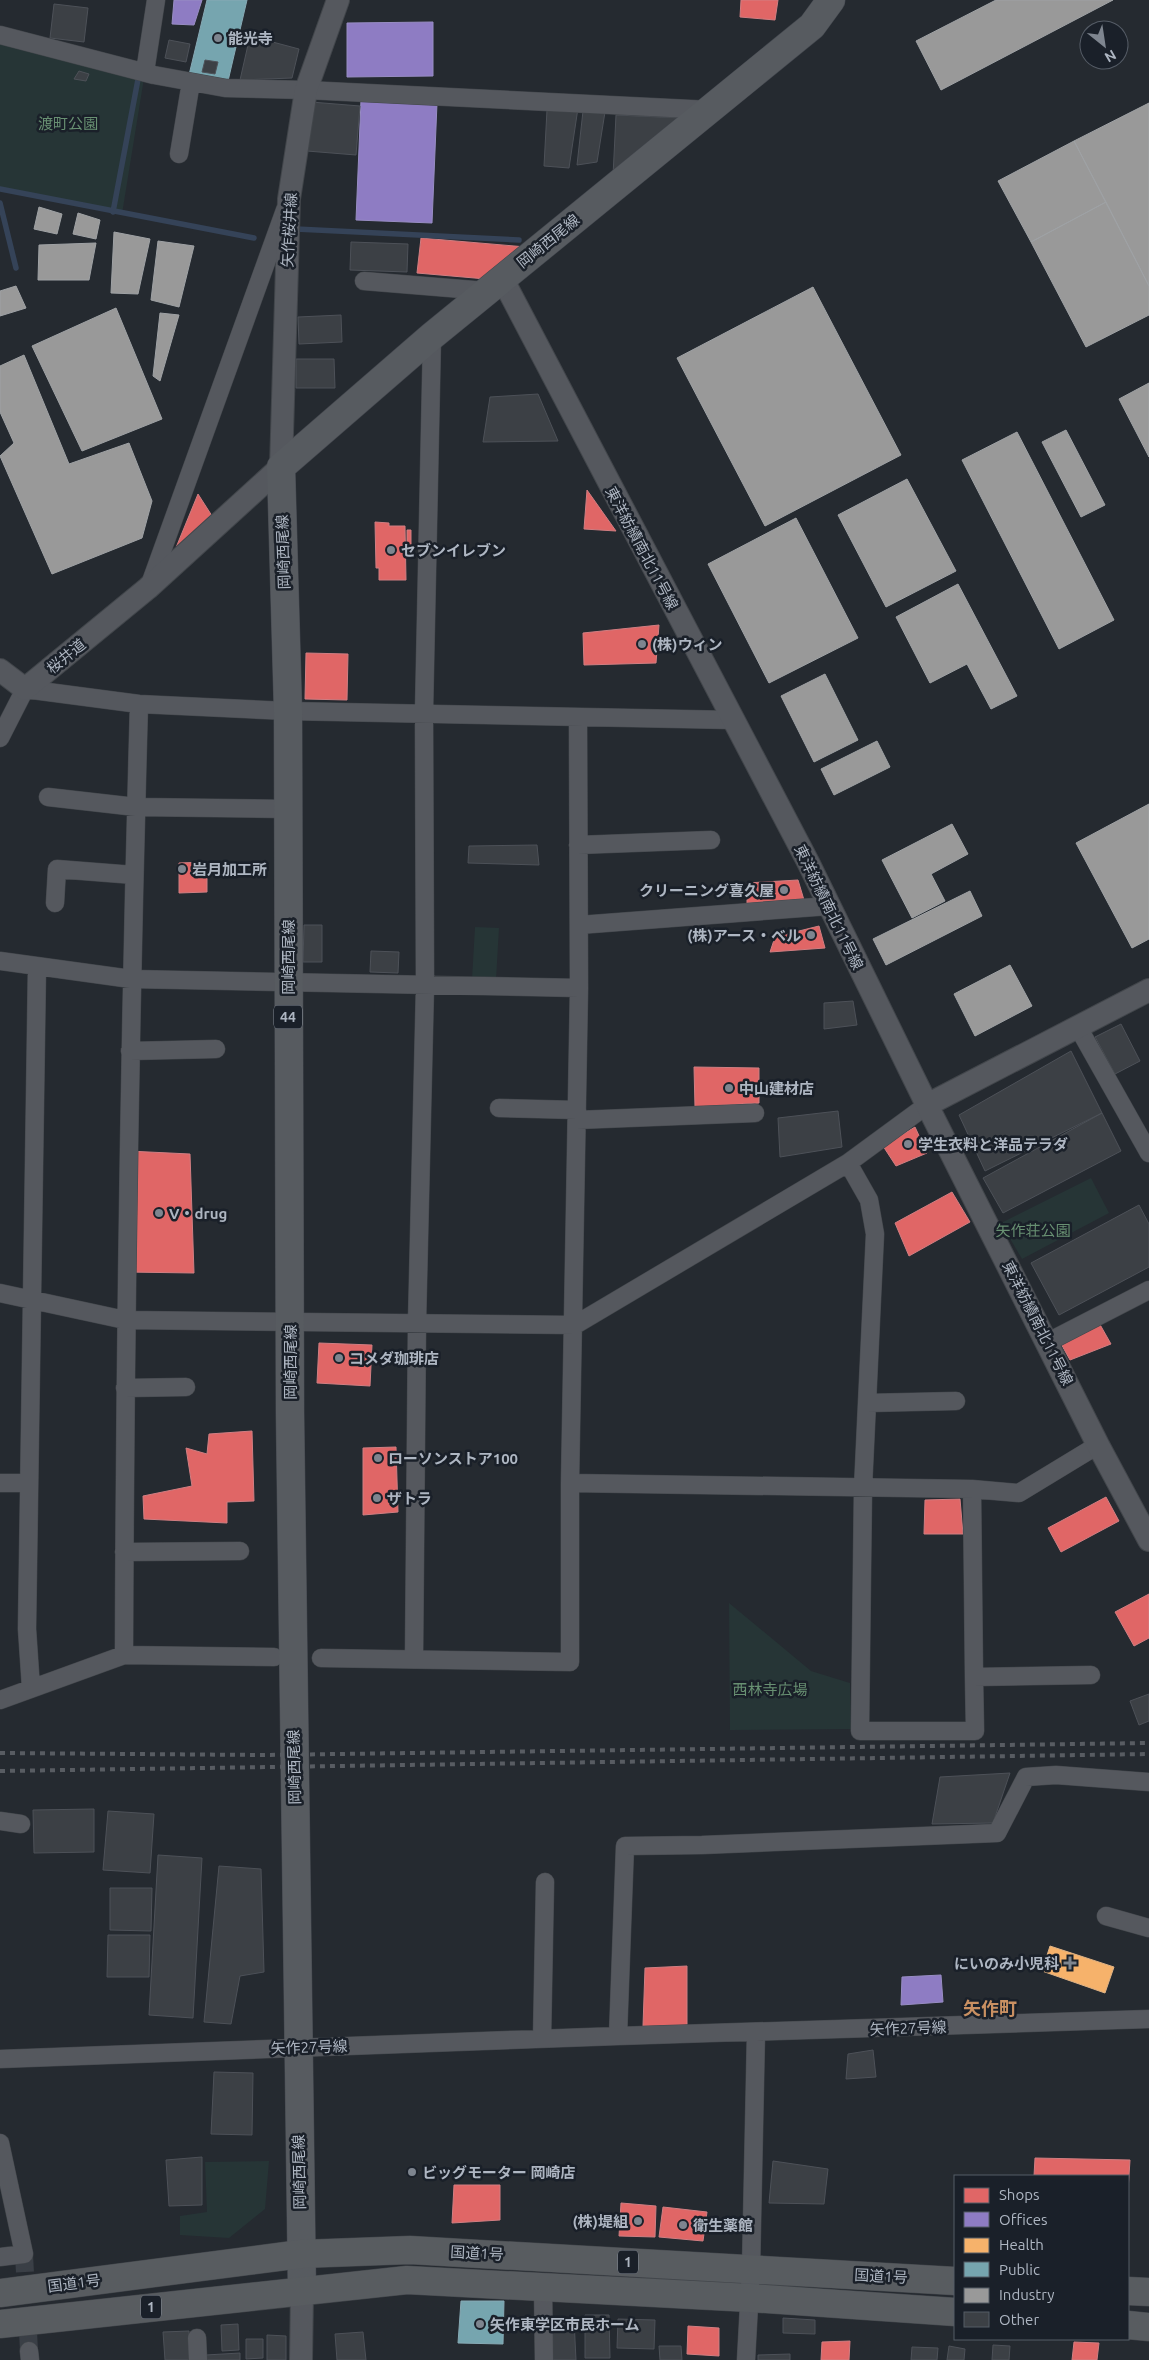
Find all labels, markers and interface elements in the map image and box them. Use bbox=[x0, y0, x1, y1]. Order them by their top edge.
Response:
north arrow bbox=[1079, 20, 1129, 70]
place label: 能光寺 bbox=[228, 30, 273, 47]
marker: 能光寺 bbox=[212, 32, 224, 44]
text: N bbox=[1102, 47, 1119, 66]
park label: 渡町公園 bbox=[38, 115, 98, 132]
street label: 矢作桜井線 bbox=[279, 192, 299, 268]
street label: 岡崎西尾線 bbox=[514, 211, 582, 271]
street label: 東洋紡績南北11号線 bbox=[602, 484, 682, 612]
street label: 岡崎西尾線 bbox=[273, 514, 293, 590]
place label: セブンイレブン bbox=[401, 542, 506, 559]
marker: セブンイレブン bbox=[385, 544, 397, 556]
street label: 桜井道 bbox=[43, 635, 89, 677]
place label: (株)ウィン bbox=[652, 636, 722, 653]
marker: (株)ウィン bbox=[636, 638, 648, 650]
street label: 東洋紡績南北11号線 bbox=[791, 842, 867, 972]
place label: 岩月加工所 bbox=[192, 861, 267, 878]
marker: 岩月加工所 bbox=[176, 863, 188, 875]
place label: クリーニング喜久屋 bbox=[639, 882, 774, 899]
marker: クリーニング喜久屋 bbox=[778, 884, 790, 896]
street label: 岡崎西尾線 bbox=[280, 919, 297, 995]
place label: (株)アース・ベル bbox=[687, 927, 801, 944]
marker: (株)アース・ベル bbox=[805, 929, 817, 941]
road number: 44 bbox=[274, 1006, 302, 1028]
place label: 中山建材店 bbox=[739, 1080, 814, 1097]
marker: 中山建材店 bbox=[723, 1082, 735, 1094]
place label: 学生衣料と洋品テラダ bbox=[918, 1136, 1068, 1153]
marker: 学生衣料と洋品テラダ bbox=[902, 1138, 914, 1150]
place label: V・drug bbox=[169, 1205, 227, 1222]
marker: V・drug bbox=[153, 1207, 165, 1219]
park label: 矢作荘公園 bbox=[995, 1222, 1071, 1239]
street label: 東洋紡績南北11号線 bbox=[999, 1258, 1077, 1388]
street label: 岡崎西尾線 bbox=[282, 1324, 299, 1400]
place label: コメダ珈琲店 bbox=[349, 1350, 439, 1367]
marker: コメダ珈琲店 bbox=[333, 1352, 345, 1364]
place label: ローソンストア100 bbox=[388, 1450, 518, 1467]
marker: ローソンストア100 bbox=[372, 1452, 384, 1464]
place label: ザトラ bbox=[387, 1490, 432, 1507]
marker: ザトラ bbox=[371, 1492, 383, 1504]
park label: 西林寺広場 bbox=[732, 1681, 808, 1698]
street label: 岡崎西尾線 bbox=[285, 1729, 303, 1805]
place label: にいのみ小児科 bbox=[954, 1955, 1059, 1972]
marker: にいのみ小児科 bbox=[1063, 1956, 1077, 1970]
district label: 矢作町 bbox=[963, 1998, 1017, 2018]
street label: 矢作27号線 bbox=[869, 2018, 947, 2038]
street label: 矢作27号線 bbox=[270, 2037, 348, 2057]
street label: 岡崎西尾線 bbox=[290, 2134, 308, 2210]
place label: ビッグモーター 岡崎店 bbox=[422, 2164, 576, 2181]
marker: ビッグモーター 岡崎店 bbox=[406, 2166, 418, 2178]
legend bbox=[954, 2175, 1129, 2340]
text: Shops bbox=[999, 2186, 1040, 2203]
text: Offices bbox=[999, 2211, 1047, 2228]
place label: (株)堤組 bbox=[573, 2213, 628, 2230]
marker: (株)堤組 bbox=[632, 2215, 644, 2227]
place label: 衛生薬館 bbox=[693, 2217, 753, 2234]
marker: 衛生薬館 bbox=[677, 2219, 689, 2231]
text: Health bbox=[999, 2236, 1044, 2253]
street label: 国道1号 bbox=[450, 2243, 504, 2263]
road number: 1 bbox=[618, 2250, 638, 2274]
text: Public bbox=[999, 2261, 1040, 2278]
street label: 国道1号 bbox=[854, 2266, 908, 2286]
street label: 国道1号 bbox=[46, 2271, 102, 2295]
text: Industry bbox=[999, 2286, 1054, 2303]
road number: 1 bbox=[141, 2296, 161, 2318]
text: Other bbox=[999, 2311, 1039, 2328]
place label: 矢作東学区市民ホーム bbox=[490, 2316, 640, 2333]
marker: 矢作東学区市民ホーム bbox=[474, 2318, 486, 2330]

